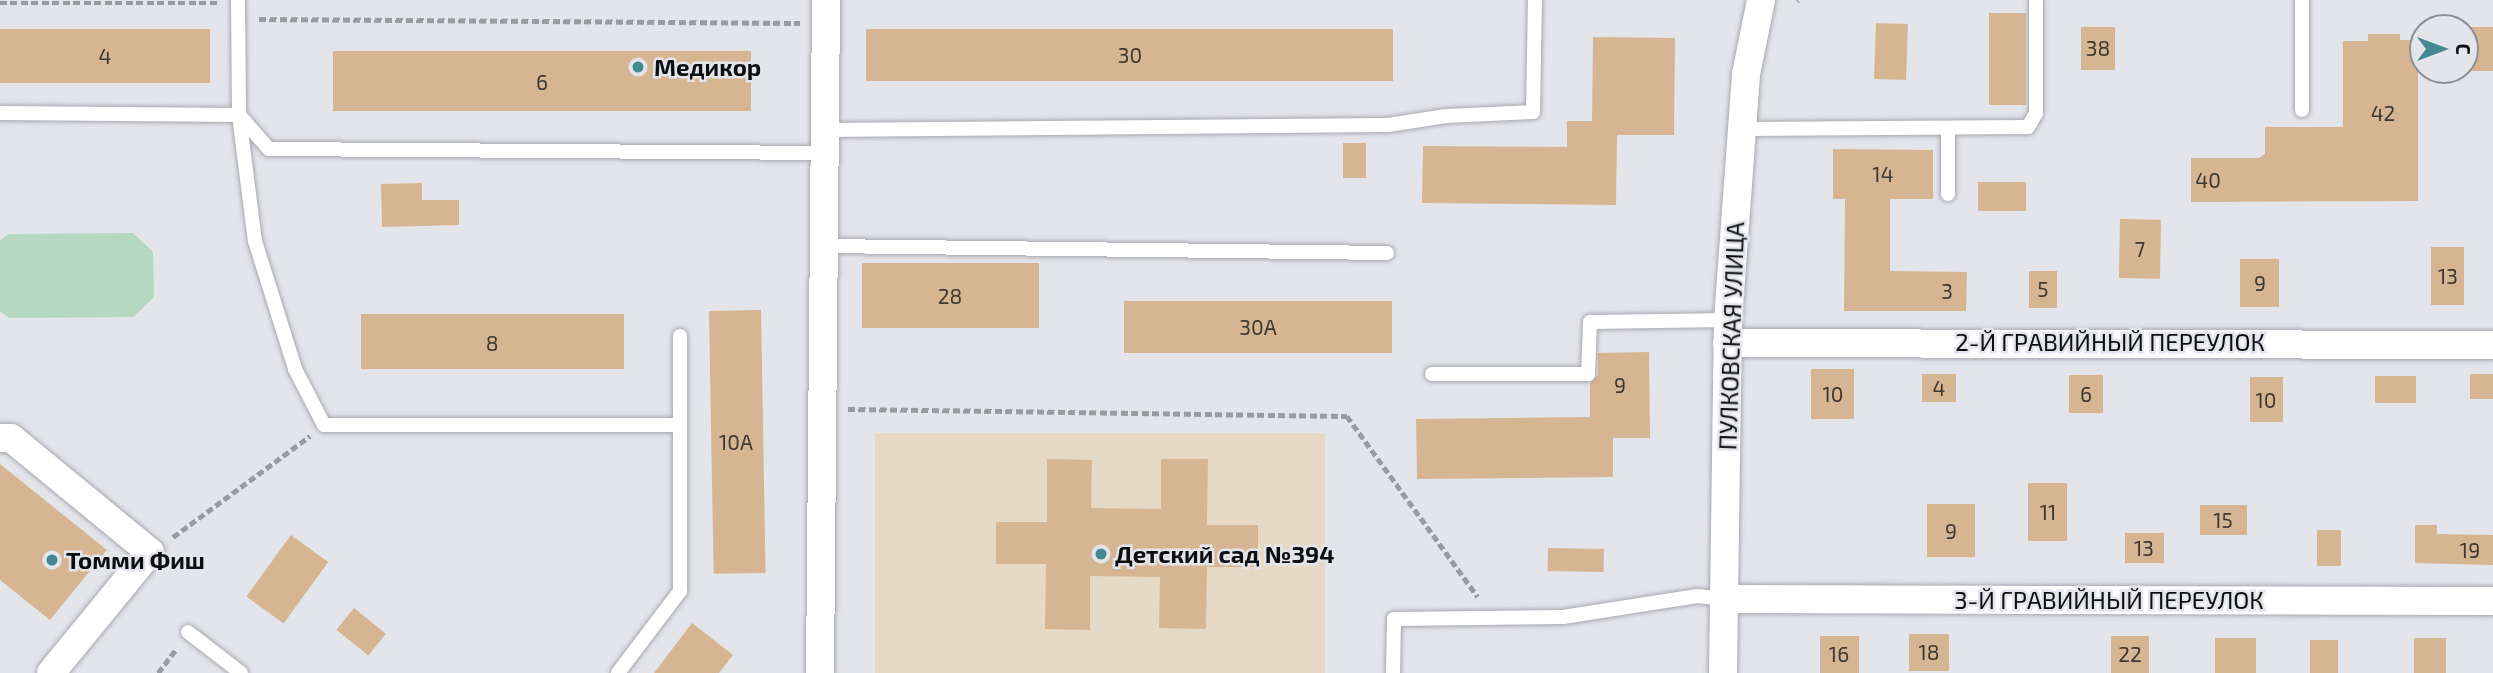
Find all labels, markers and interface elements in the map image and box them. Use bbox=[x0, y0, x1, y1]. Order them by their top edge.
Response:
north arrow bbox=[2409, 14, 2479, 84]
house number: 38 bbox=[2086, 35, 2110, 61]
house number: 30 bbox=[1118, 42, 1142, 68]
house number: 4 bbox=[99, 43, 111, 69]
text: С bbox=[2452, 43, 2475, 55]
place label: Медикор bbox=[654, 53, 761, 81]
marker: Медикор bbox=[628, 57, 648, 77]
house number: 6 bbox=[536, 69, 548, 95]
house number: 42 bbox=[2371, 100, 2395, 126]
house number: 14 bbox=[1872, 161, 1894, 187]
house number: 40 bbox=[2195, 167, 2221, 193]
street label: ПУЛКОВСКАЯ УЛИЦА bbox=[1713, 221, 1749, 451]
house number: 7 bbox=[2135, 236, 2145, 262]
house number: 13 bbox=[2438, 263, 2458, 289]
house number: 9 bbox=[2254, 270, 2266, 296]
house number: 5 bbox=[2037, 276, 2049, 302]
house number: 3 bbox=[1941, 278, 1953, 304]
house number: 28 bbox=[938, 283, 962, 309]
house number: 30А bbox=[1239, 314, 1277, 340]
street label: 2-Й ГРАВИЙНЫЙ ПЕРЕУЛОК bbox=[1955, 328, 2265, 356]
house number: 8 bbox=[486, 330, 498, 356]
house number: 9 bbox=[1614, 372, 1626, 398]
house number: 4 bbox=[1933, 375, 1945, 401]
house number: 10 bbox=[1822, 381, 1844, 407]
house number: 6 bbox=[2080, 381, 2092, 407]
house number: 10 bbox=[2255, 387, 2277, 413]
house number: 10А bbox=[719, 429, 753, 455]
house number: 11 bbox=[2040, 499, 2056, 525]
house number: 15 bbox=[2213, 507, 2233, 533]
house number: 9 bbox=[1945, 518, 1957, 544]
house number: 13 bbox=[2134, 535, 2154, 561]
house number: 19 bbox=[2460, 537, 2480, 563]
place label: Детский сад №394 bbox=[1115, 540, 1334, 568]
place label: Томми Фиш bbox=[66, 546, 205, 574]
marker: Детский сад №394 bbox=[1093, 546, 1109, 562]
marker: Томми Фиш bbox=[44, 552, 60, 568]
street label: 3-Й ГРАВИЙНЫЙ ПЕРЕУЛОК bbox=[1954, 586, 2264, 614]
house number: 18 bbox=[1918, 639, 1940, 665]
house number: 16 bbox=[1829, 641, 1849, 667]
house number: 22 bbox=[2118, 641, 2142, 667]

